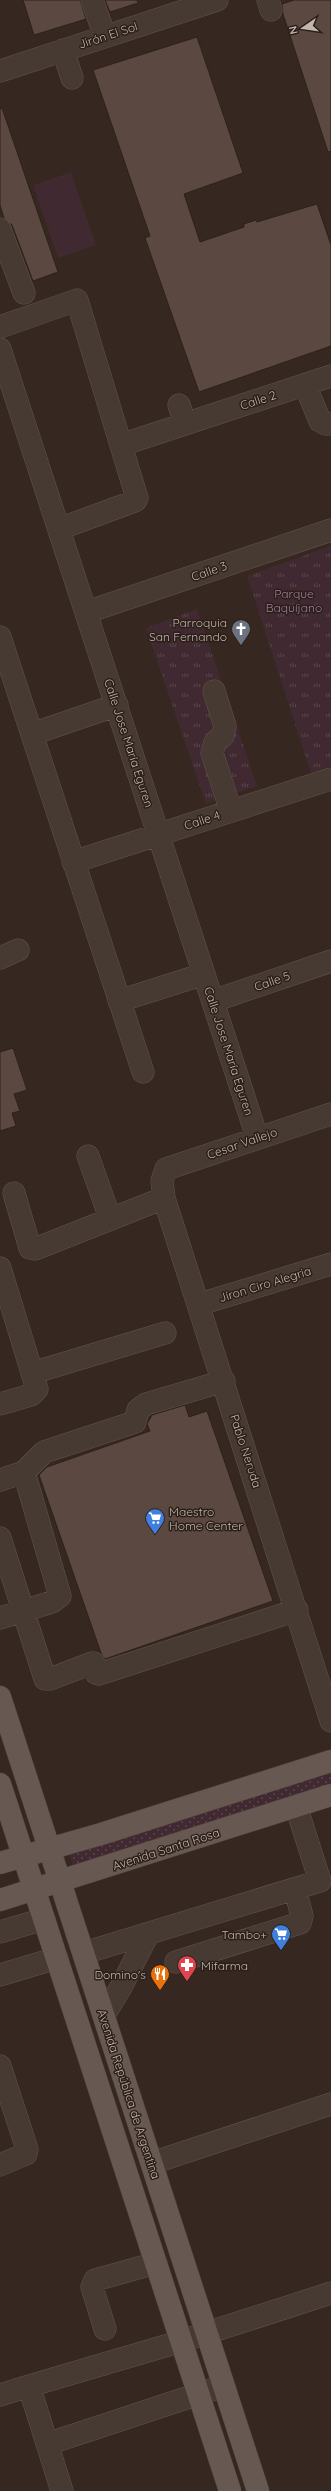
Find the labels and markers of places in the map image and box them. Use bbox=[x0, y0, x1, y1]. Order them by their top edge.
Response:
place label: Parroquia San Fernando bbox=[149, 615, 227, 644]
church icon: Parroquia San Fernando bbox=[230, 618, 252, 646]
place label: Maestro Home Center bbox=[169, 1504, 243, 1533]
supermarket icon: Maestro Home Center bbox=[144, 1507, 166, 1535]
supermarket icon: Tambo+ bbox=[270, 1923, 292, 1951]
place label: Tambo+ bbox=[221, 1927, 267, 1942]
pharmacy icon: Mifarma bbox=[176, 1954, 198, 1982]
place label: Mifarma bbox=[201, 1958, 248, 1973]
restaurant icon: Domino's bbox=[149, 1963, 171, 1991]
place label: Domino's bbox=[94, 1967, 146, 1982]

